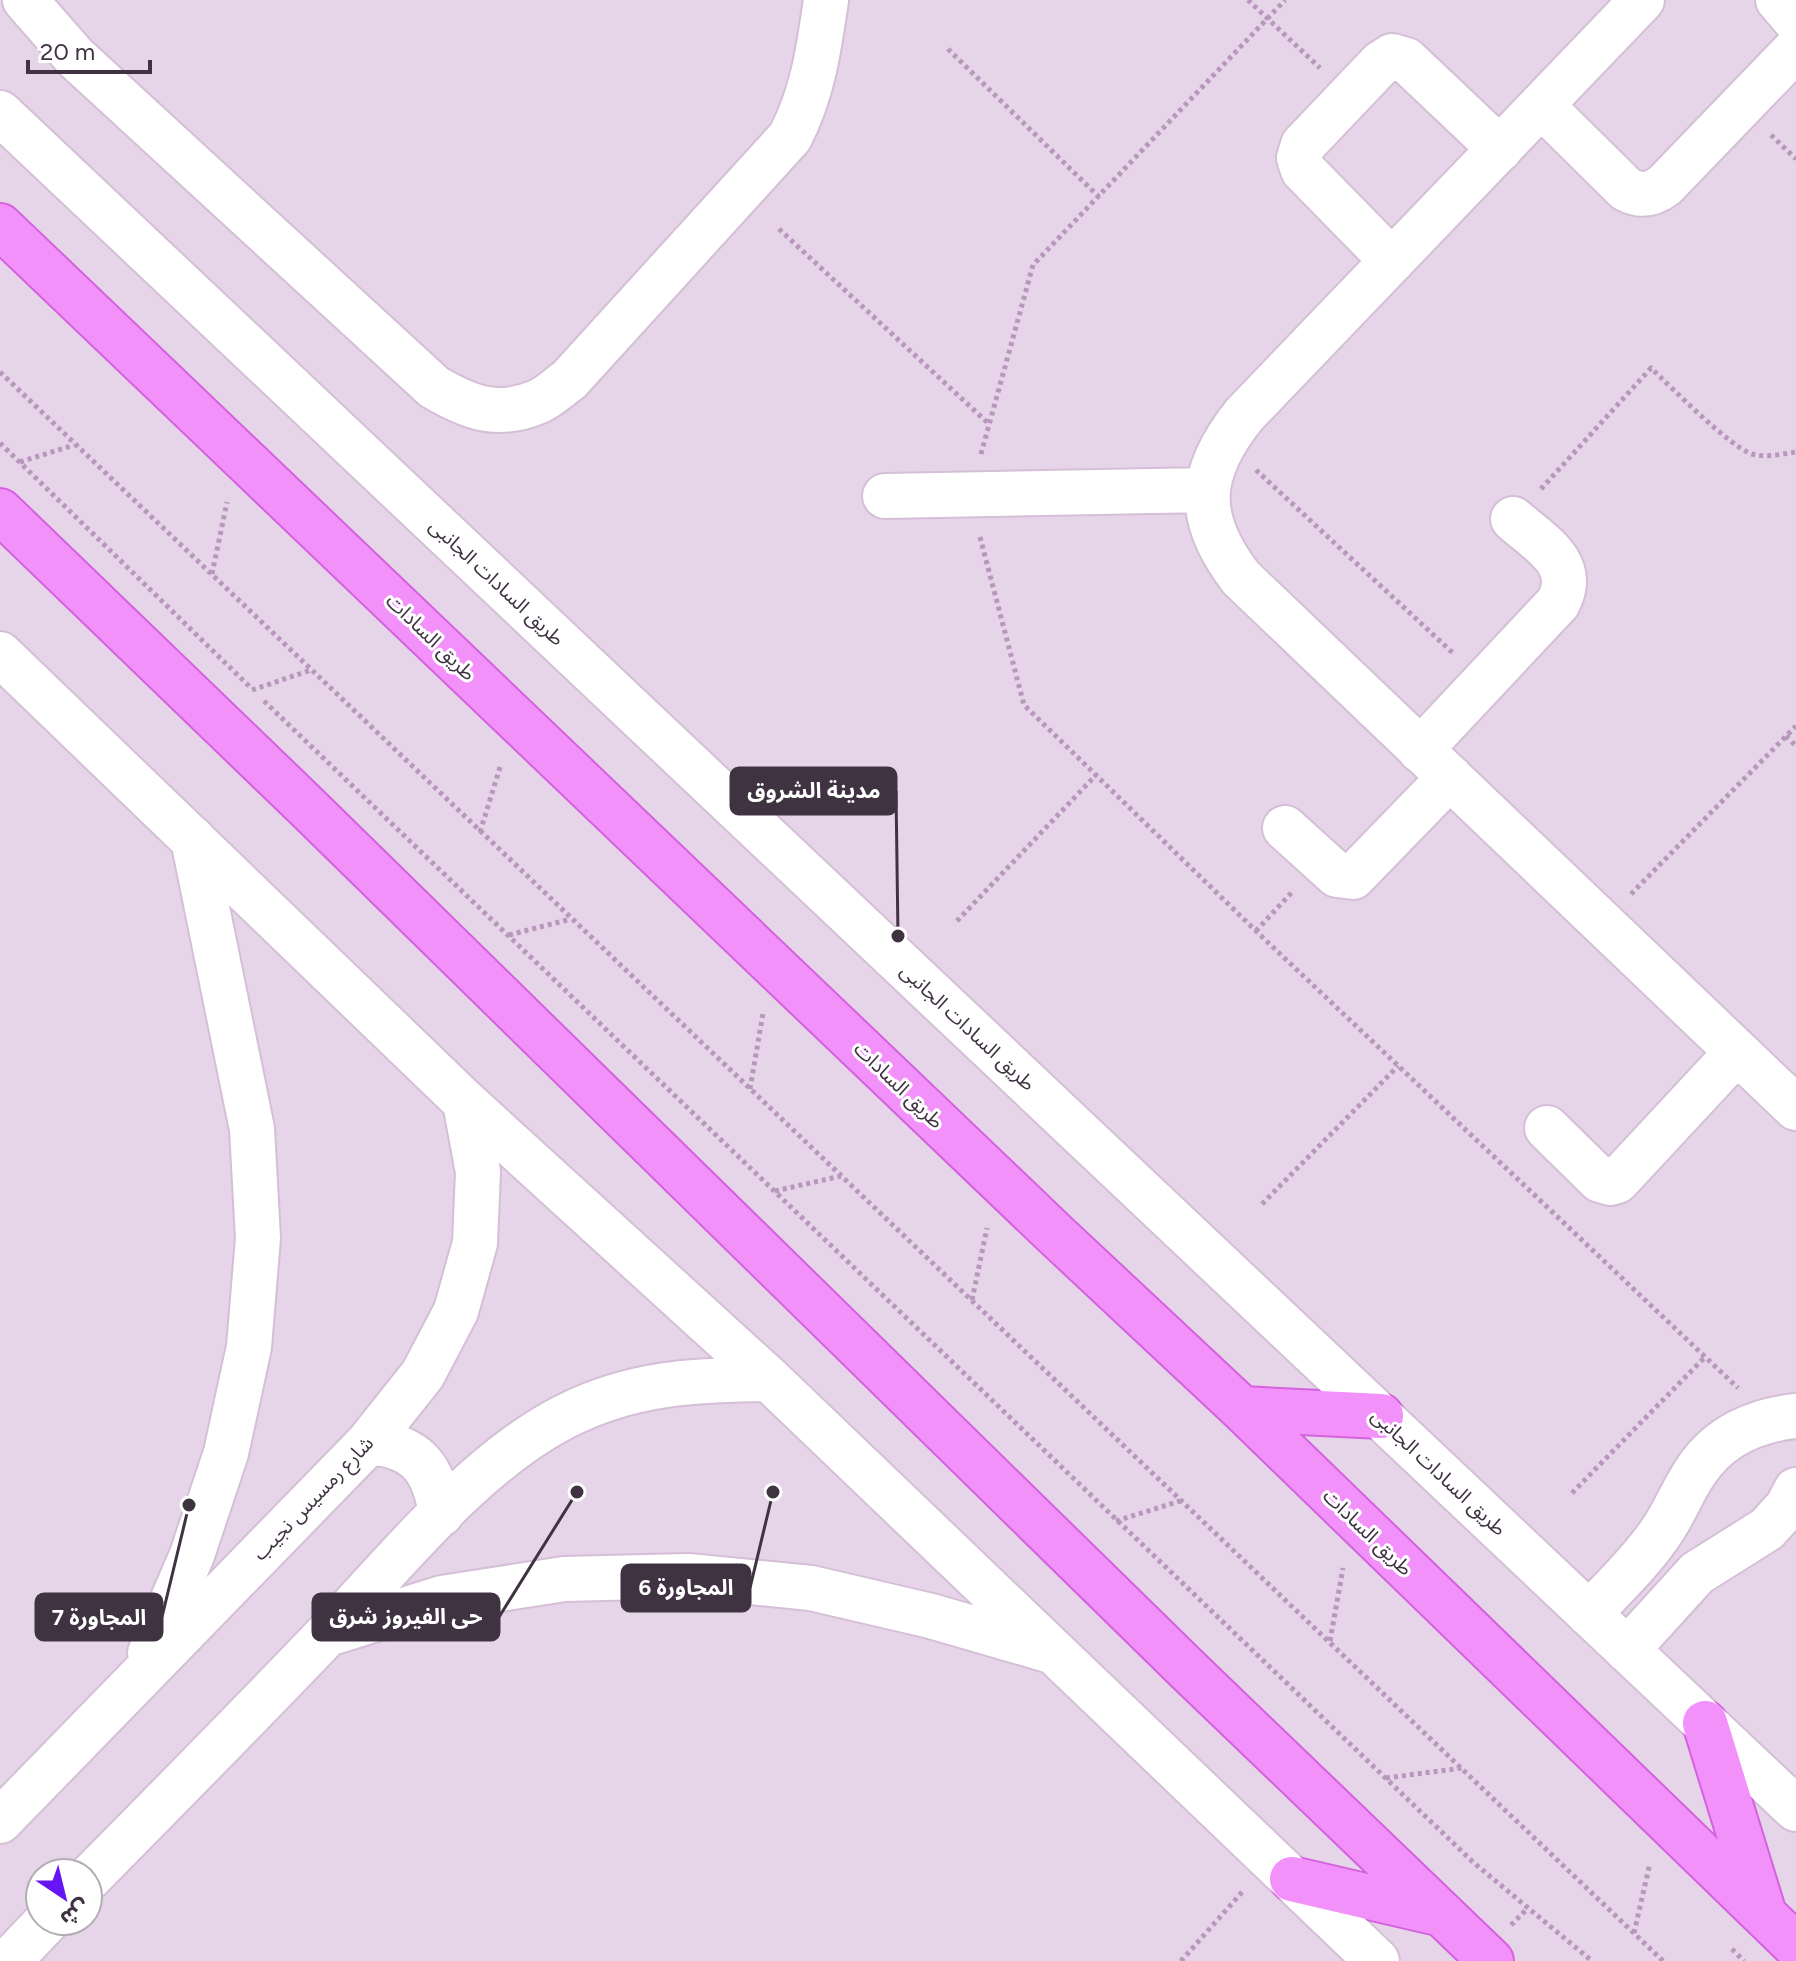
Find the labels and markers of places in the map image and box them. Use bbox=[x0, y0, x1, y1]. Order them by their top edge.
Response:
callout: مدينة الشروق bbox=[731, 768, 896, 814]
callout: المجاورة 6 bbox=[622, 1565, 750, 1611]
callout: المجاورة 7 bbox=[36, 1594, 162, 1640]
callout: حى الفيروز شرق bbox=[313, 1594, 499, 1640]

